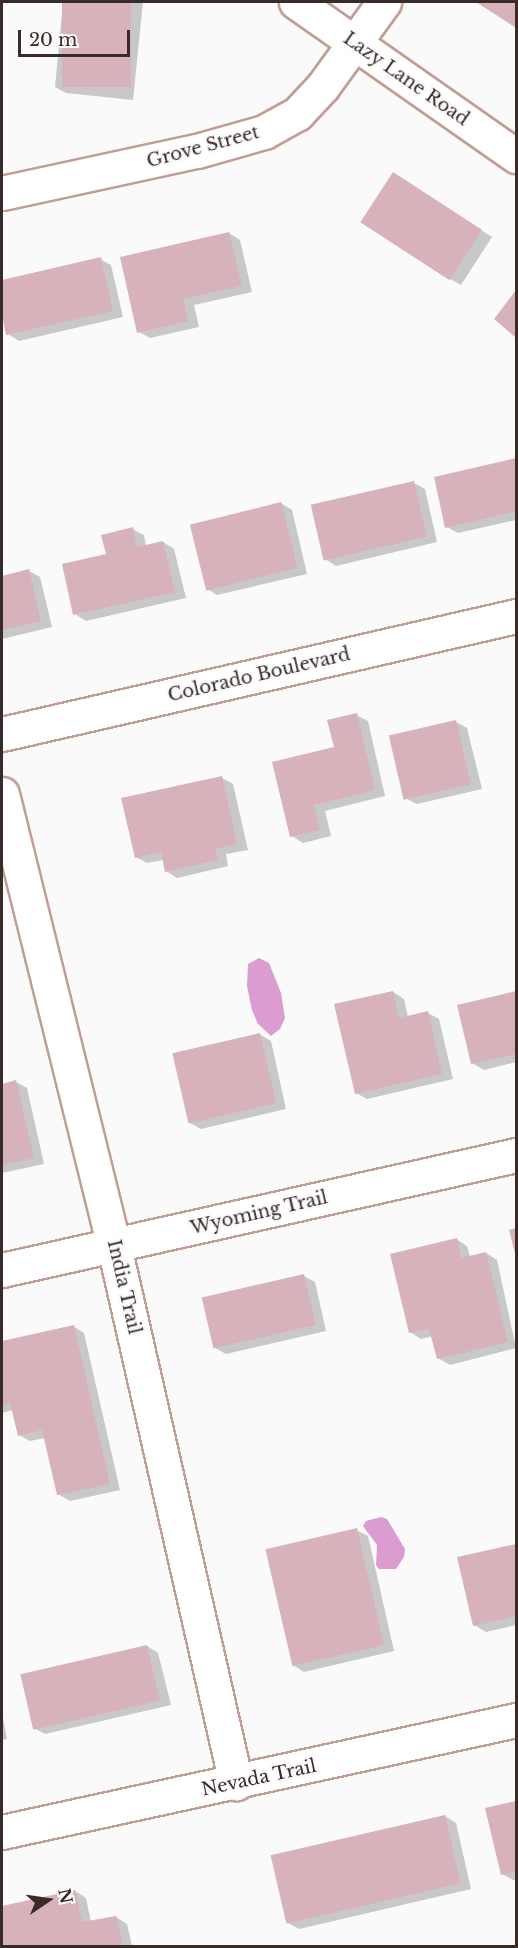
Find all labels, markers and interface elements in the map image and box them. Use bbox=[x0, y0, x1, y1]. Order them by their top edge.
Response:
scale bar bbox=[21, 18, 134, 56]
street label: Lazy Lane Road bbox=[339, 28, 473, 130]
text: 20 m bbox=[29, 29, 77, 51]
street label: Grove Street bbox=[144, 122, 262, 172]
street label: Colorado Boulevard bbox=[166, 644, 352, 706]
street label: Wyoming Trail bbox=[188, 1187, 330, 1239]
street label: India Trail bbox=[103, 1237, 145, 1337]
street label: Nevada Trail bbox=[199, 1755, 319, 1801]
north arrow bbox=[18, 1870, 78, 1930]
text: N bbox=[54, 1886, 77, 1906]

